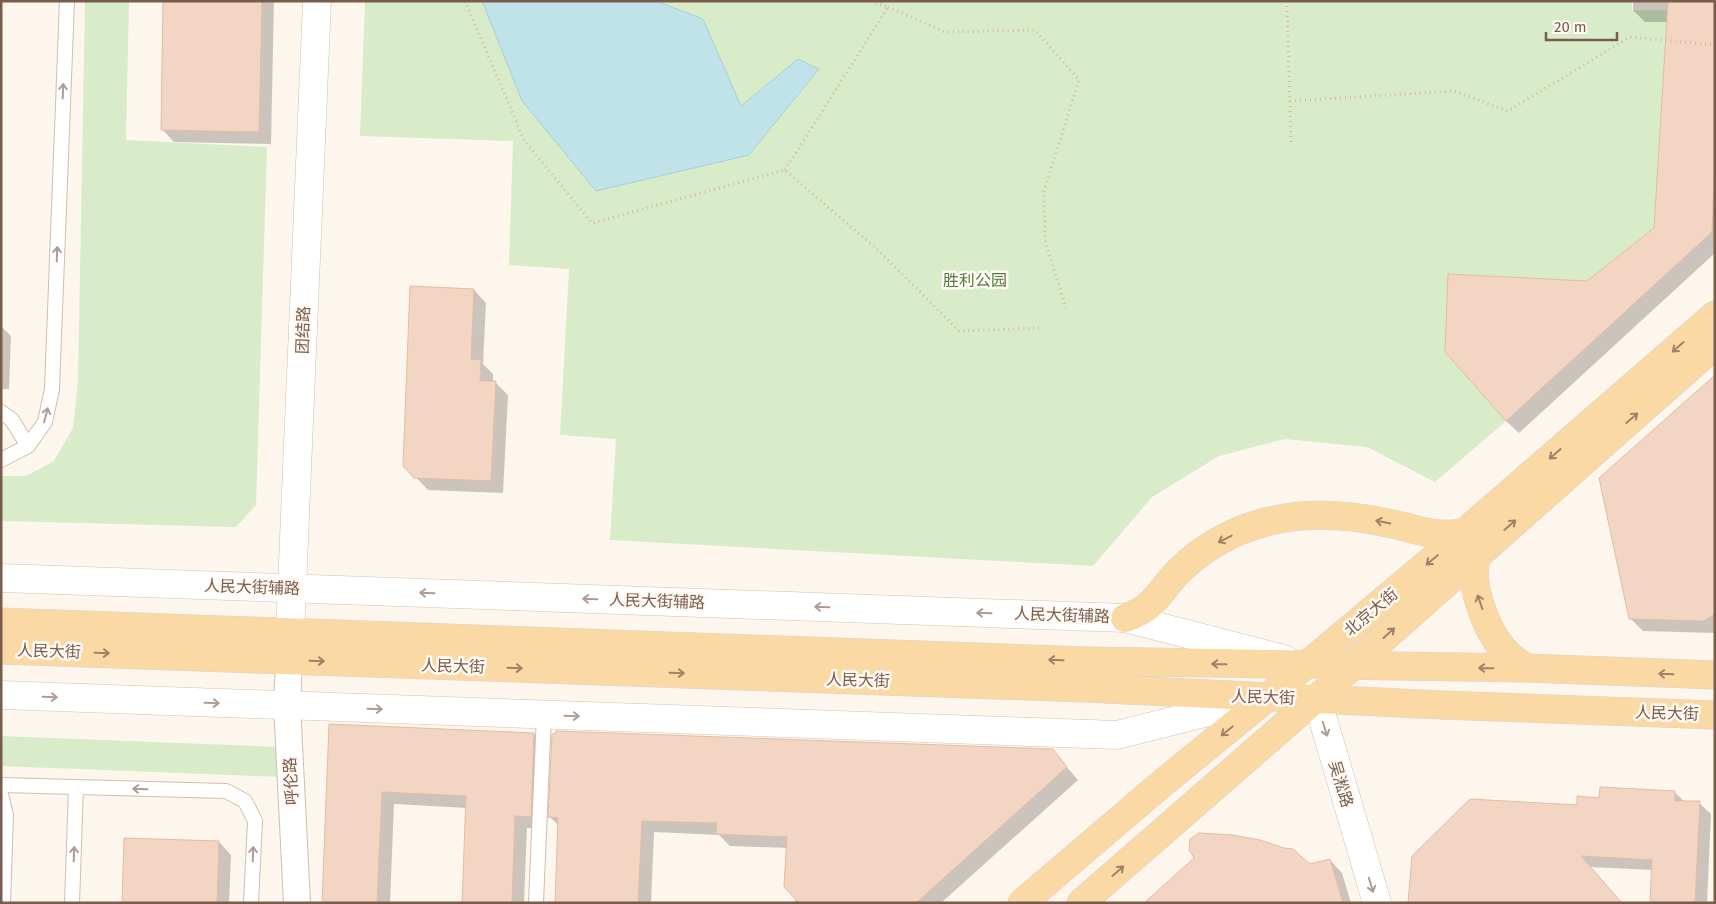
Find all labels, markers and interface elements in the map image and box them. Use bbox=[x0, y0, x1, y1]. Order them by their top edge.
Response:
scale bar bbox=[1546, 10, 1617, 42]
text: 20 m bbox=[1554, 18, 1587, 36]
one-way arrow bbox=[59, 84, 68, 100]
one-way arrow bbox=[52, 246, 62, 262]
park label: 胜利公园 bbox=[943, 271, 1007, 290]
street label: 团结路 bbox=[293, 306, 313, 354]
one-way arrow bbox=[1672, 341, 1685, 352]
one-way arrow bbox=[42, 408, 51, 424]
one-way arrow bbox=[1626, 412, 1639, 423]
one-way arrow bbox=[1549, 448, 1562, 459]
one-way arrow bbox=[1376, 517, 1392, 526]
one-way arrow bbox=[1504, 520, 1517, 531]
one-way arrow bbox=[1218, 535, 1233, 544]
one-way arrow bbox=[1426, 554, 1439, 565]
street label: 人民大街辅路 bbox=[204, 576, 300, 598]
street label: 北京大街 bbox=[1340, 584, 1402, 640]
one-way arrow bbox=[420, 588, 436, 597]
street label: 人民大街辅路 bbox=[609, 590, 705, 612]
one-way arrow bbox=[582, 594, 598, 603]
one-way arrow bbox=[1475, 594, 1485, 610]
one-way arrow bbox=[814, 602, 830, 611]
street label: 人民大街辅路 bbox=[1014, 604, 1110, 626]
one-way arrow bbox=[977, 608, 993, 617]
one-way arrow bbox=[1382, 627, 1395, 639]
street label: 人民大街 bbox=[17, 640, 81, 662]
one-way arrow bbox=[94, 648, 110, 658]
street label: 人民大街 bbox=[421, 655, 485, 677]
one-way arrow bbox=[1048, 655, 1064, 665]
one-way arrow bbox=[309, 656, 325, 665]
one-way arrow bbox=[1211, 659, 1227, 668]
one-way arrow bbox=[506, 663, 522, 672]
one-way arrow bbox=[1478, 663, 1494, 673]
one-way arrow bbox=[669, 669, 685, 678]
street label: 人民大街 bbox=[826, 669, 890, 691]
one-way arrow bbox=[1658, 669, 1674, 678]
street label: 人民大街 bbox=[1231, 686, 1295, 708]
one-way arrow bbox=[42, 692, 58, 702]
one-way arrow bbox=[204, 698, 220, 707]
street label: 人民大街 bbox=[1635, 702, 1699, 724]
one-way arrow bbox=[366, 704, 382, 713]
one-way arrow bbox=[564, 711, 580, 721]
one-way arrow bbox=[1320, 721, 1330, 737]
one-way arrow bbox=[1220, 725, 1233, 736]
street label: 呼伦路 bbox=[280, 757, 302, 805]
street label: 吴淞路 bbox=[1325, 758, 1357, 810]
one-way arrow bbox=[133, 784, 149, 794]
one-way arrow bbox=[69, 846, 78, 862]
one-way arrow bbox=[249, 846, 258, 862]
one-way arrow bbox=[1111, 866, 1124, 877]
one-way arrow bbox=[1367, 877, 1377, 893]

